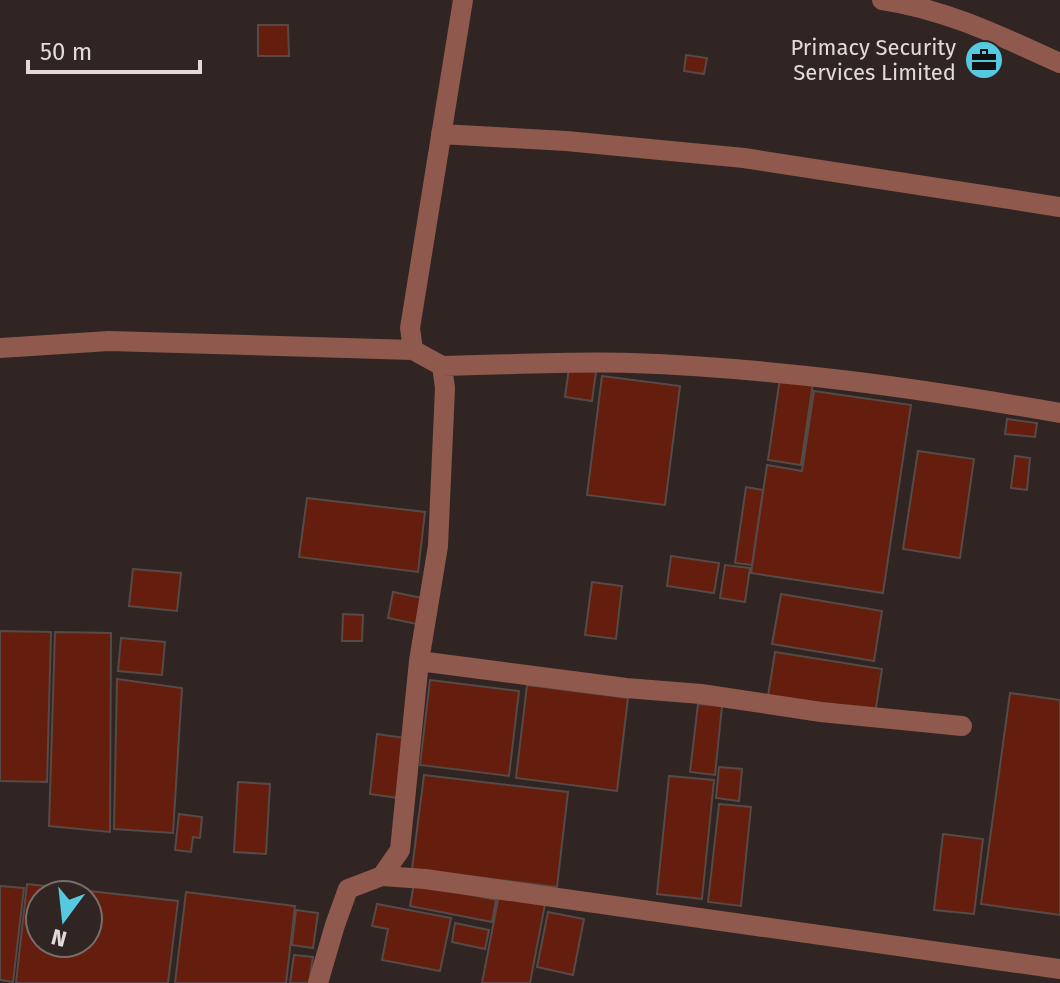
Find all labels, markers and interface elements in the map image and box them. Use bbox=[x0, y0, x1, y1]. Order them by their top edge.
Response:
scale bar bbox=[28, 24, 200, 74]
place label: Primacy Security Services Limited bbox=[791, 34, 956, 86]
text: 50 m bbox=[40, 38, 92, 66]
office icon: Primacy Security Services Limited bbox=[963, 39, 1005, 81]
north arrow bbox=[24, 879, 104, 959]
text: N bbox=[48, 923, 69, 953]

